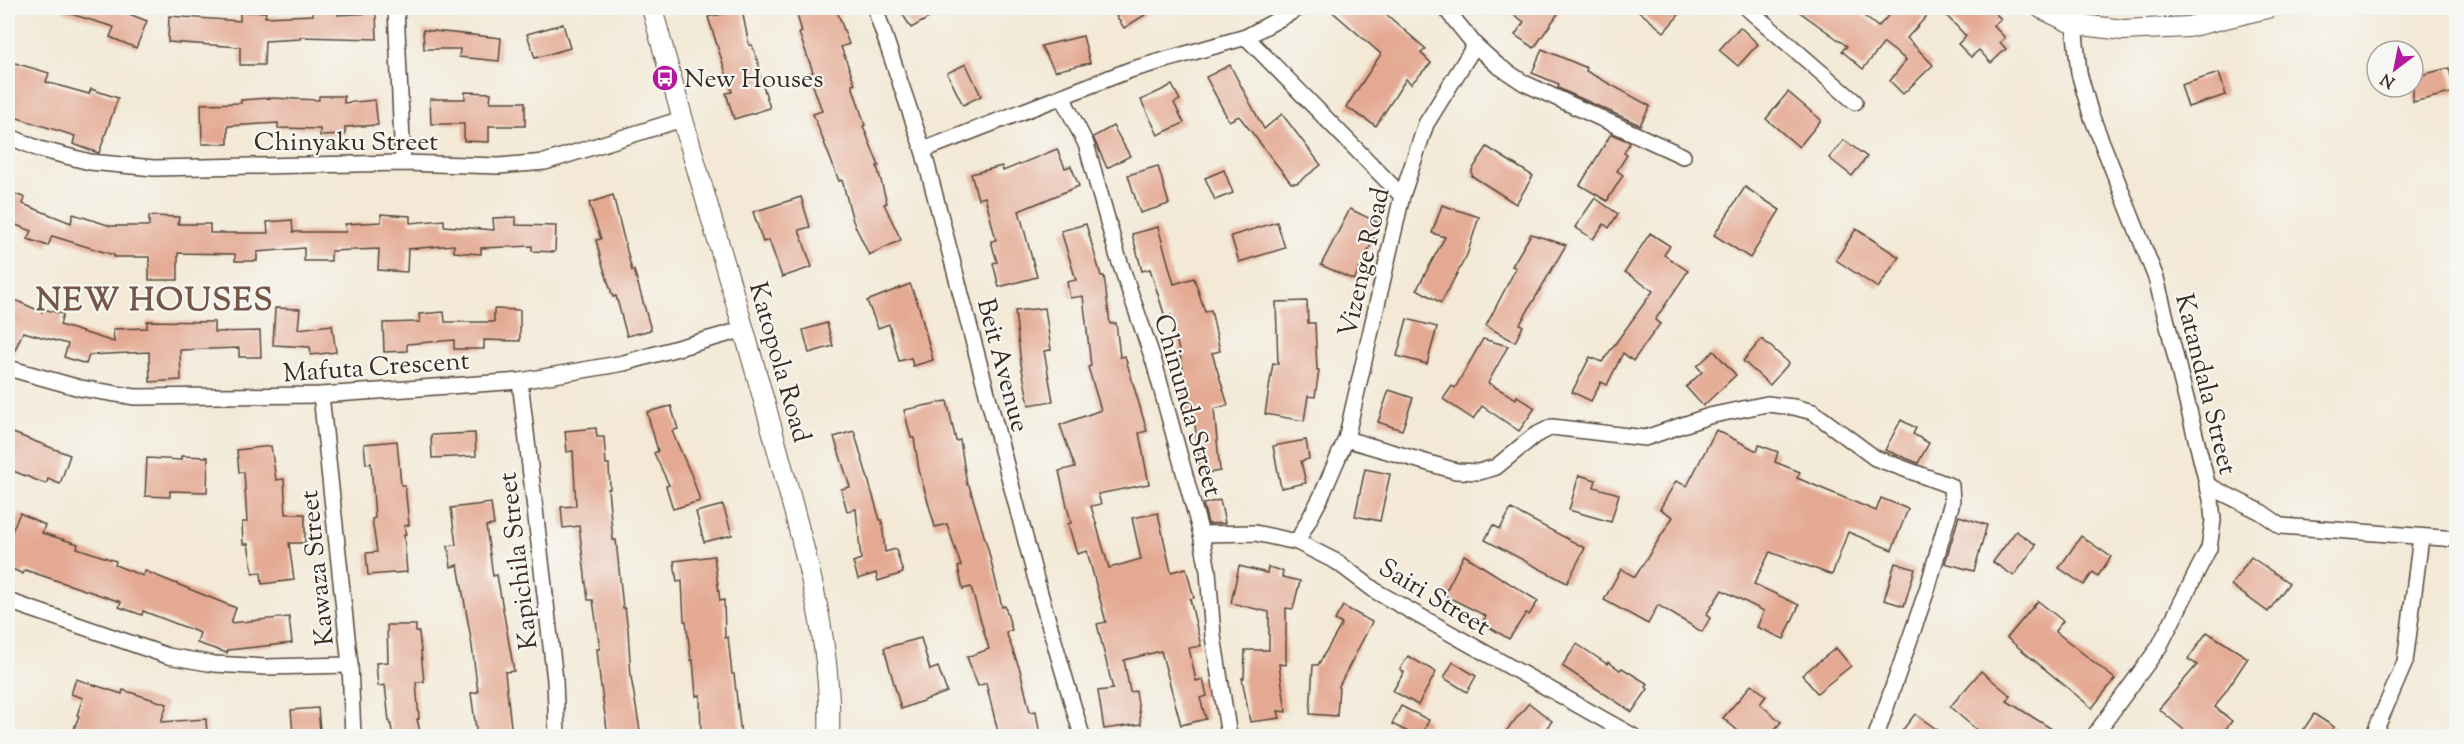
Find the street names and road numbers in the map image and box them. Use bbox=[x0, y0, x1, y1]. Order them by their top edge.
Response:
street label: Chinyaku Street bbox=[254, 125, 438, 162]
street label: Vizenge Road bbox=[1330, 184, 1401, 341]
street label: Katopola Road bbox=[738, 278, 819, 447]
street label: Katandala Street bbox=[2164, 290, 2245, 479]
street label: Beit Avenue bbox=[966, 295, 1037, 437]
street label: Chinunda Street bbox=[1143, 310, 1230, 501]
street label: Mafuta Crescent bbox=[282, 344, 471, 393]
street label: Kapichila Street bbox=[490, 470, 549, 651]
street label: Kawaza Street bbox=[292, 488, 345, 647]
street label: Sairi Street bbox=[1371, 550, 1497, 646]

